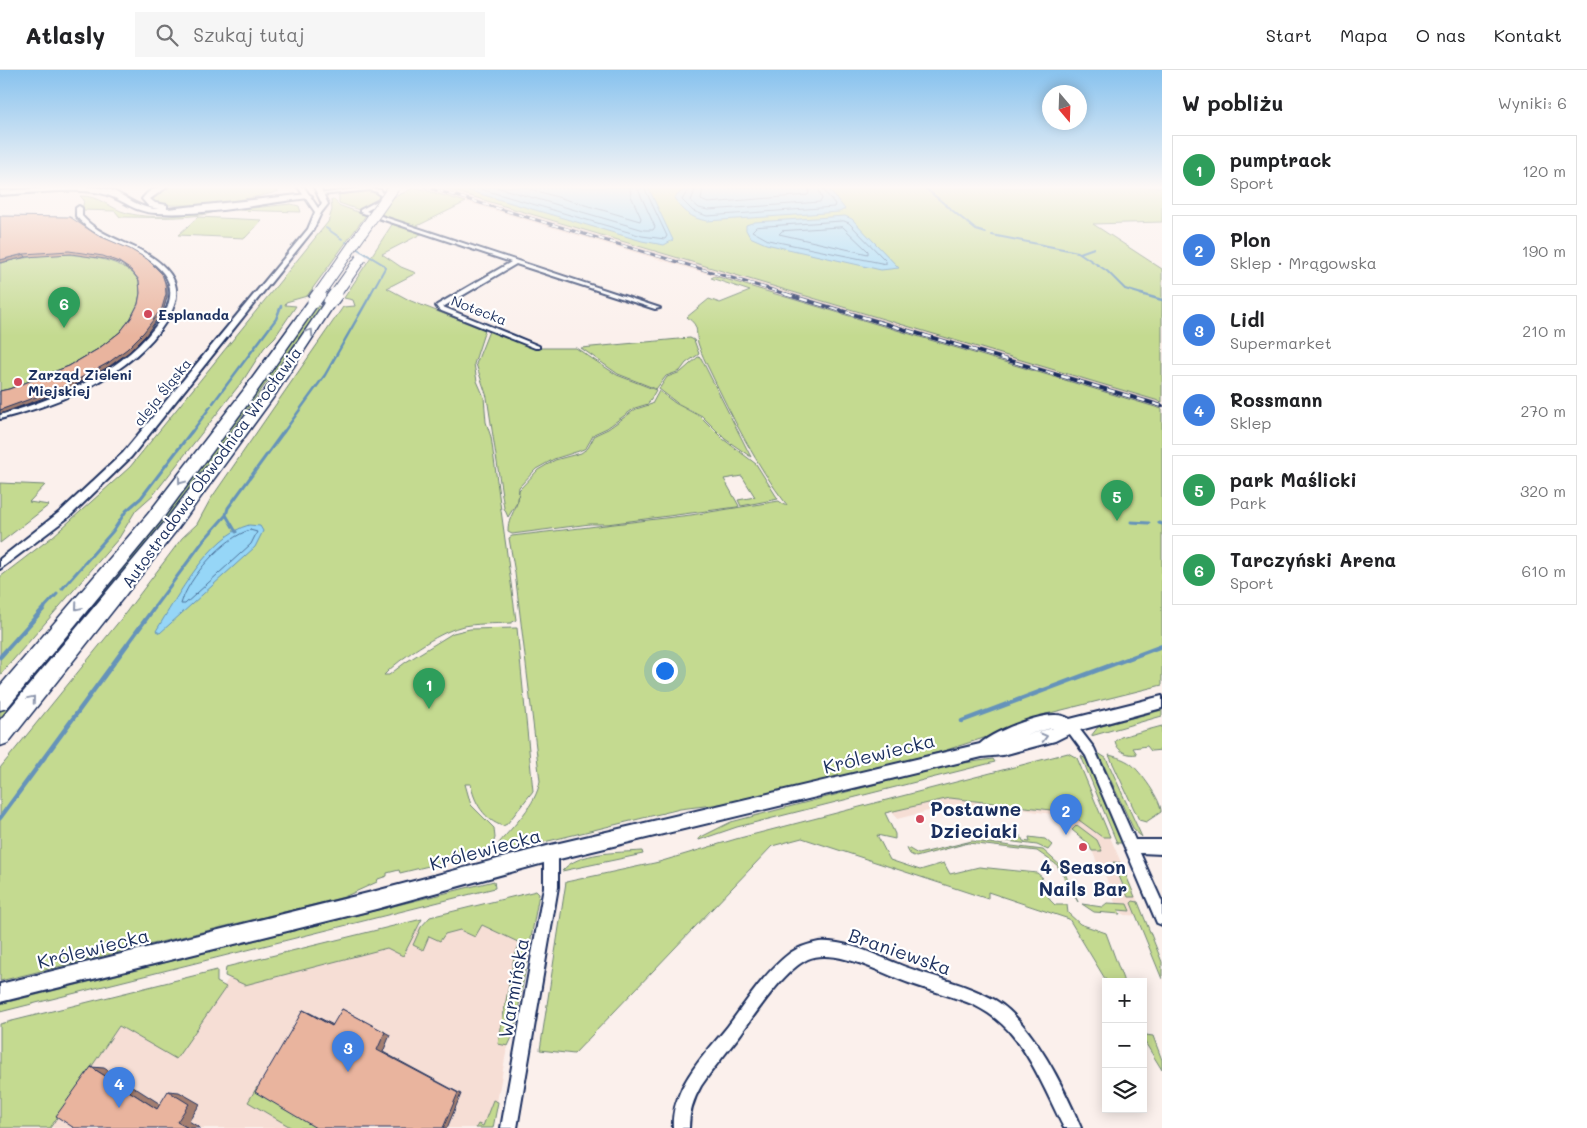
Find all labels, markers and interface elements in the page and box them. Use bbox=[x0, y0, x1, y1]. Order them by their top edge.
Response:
search box bbox=[135, 12, 485, 57]
text: Atlasly bbox=[25, 19, 105, 50]
icon: search bbox=[153, 21, 181, 49]
text: Szukaj tutaj bbox=[193, 22, 305, 47]
text: Start bbox=[1266, 23, 1312, 47]
text: Mapa bbox=[1340, 23, 1388, 47]
text: O nas bbox=[1416, 23, 1466, 47]
text: Kontakt bbox=[1494, 23, 1562, 47]
north arrow bbox=[1042, 85, 1087, 130]
text: W pobliżu bbox=[1182, 89, 1283, 116]
text: Wyniki: 6 bbox=[1498, 92, 1567, 113]
text: pumptrack bbox=[1230, 147, 1332, 172]
text: 1 bbox=[1195, 160, 1203, 181]
text: 120 m bbox=[1522, 160, 1566, 181]
text: Sport bbox=[1230, 172, 1273, 193]
text: Plon bbox=[1230, 227, 1271, 252]
text: 2 bbox=[1195, 240, 1203, 261]
text: 190 m bbox=[1522, 240, 1566, 261]
text: Sklep · Mrągowska bbox=[1230, 252, 1377, 273]
pin: 6 bbox=[48, 287, 80, 328]
street label: Notecka bbox=[449, 291, 509, 329]
place label: Esplanada bbox=[158, 305, 230, 324]
text: Lidl bbox=[1230, 307, 1265, 332]
marker: Esplanada bbox=[142, 308, 154, 320]
text: 3 bbox=[1194, 320, 1204, 341]
text: 210 m bbox=[1522, 320, 1566, 341]
one-way arrow bbox=[304, 329, 313, 338]
text: Supermarket bbox=[1230, 332, 1332, 353]
street label: Autostradowa Obwodnica Wrocławia bbox=[116, 342, 306, 592]
street label: aleja Śląska bbox=[129, 354, 195, 430]
place label: Zarząd Zieleni Miejskiej bbox=[28, 365, 132, 400]
marker: Zarząd Zieleni Miejskiej bbox=[12, 376, 24, 388]
text: Rossmann bbox=[1230, 387, 1322, 412]
text: 4 bbox=[1194, 400, 1204, 421]
text: 270 m bbox=[1520, 400, 1566, 421]
text: Sklep bbox=[1230, 412, 1271, 433]
text: park Maślicki bbox=[1230, 467, 1357, 492]
one-way arrow bbox=[178, 476, 187, 485]
pin: 5 bbox=[1101, 480, 1133, 521]
text: 5 bbox=[1194, 480, 1204, 501]
text: 320 m bbox=[1520, 480, 1566, 501]
text: Park bbox=[1230, 492, 1266, 513]
text: Tarczyński Arena bbox=[1230, 547, 1396, 572]
text: 6 bbox=[1194, 560, 1204, 581]
text: 610 m bbox=[1521, 560, 1566, 581]
text: Sport bbox=[1230, 572, 1273, 593]
one-way arrow bbox=[75, 602, 84, 611]
your location bbox=[652, 658, 678, 684]
pin: 1 bbox=[413, 668, 445, 709]
one-way arrow bbox=[26, 695, 35, 704]
street label: Królewiecka bbox=[821, 727, 937, 779]
one-way arrow bbox=[1039, 732, 1048, 743]
pin: 2 bbox=[1050, 794, 1082, 835]
place label: Postawne Dzieciaki bbox=[930, 796, 1021, 843]
marker: Postawne Dzieciaki bbox=[914, 813, 926, 825]
street label: Królewiecka bbox=[427, 822, 543, 876]
marker: 4 Season Nails Bar bbox=[1077, 841, 1089, 853]
place label: 4 Season Nails Bar bbox=[1039, 854, 1127, 901]
street label: Królewiecka bbox=[35, 922, 151, 974]
street label: Braniewska bbox=[845, 922, 955, 980]
street label: Warmińska bbox=[492, 936, 534, 1040]
map controls bbox=[1102, 978, 1147, 1113]
button: + bbox=[1102, 978, 1147, 1023]
button: − bbox=[1102, 1023, 1147, 1068]
pin: 3 bbox=[332, 1031, 364, 1072]
pin: 4 bbox=[103, 1067, 135, 1108]
button: layers bbox=[1102, 1068, 1147, 1113]

